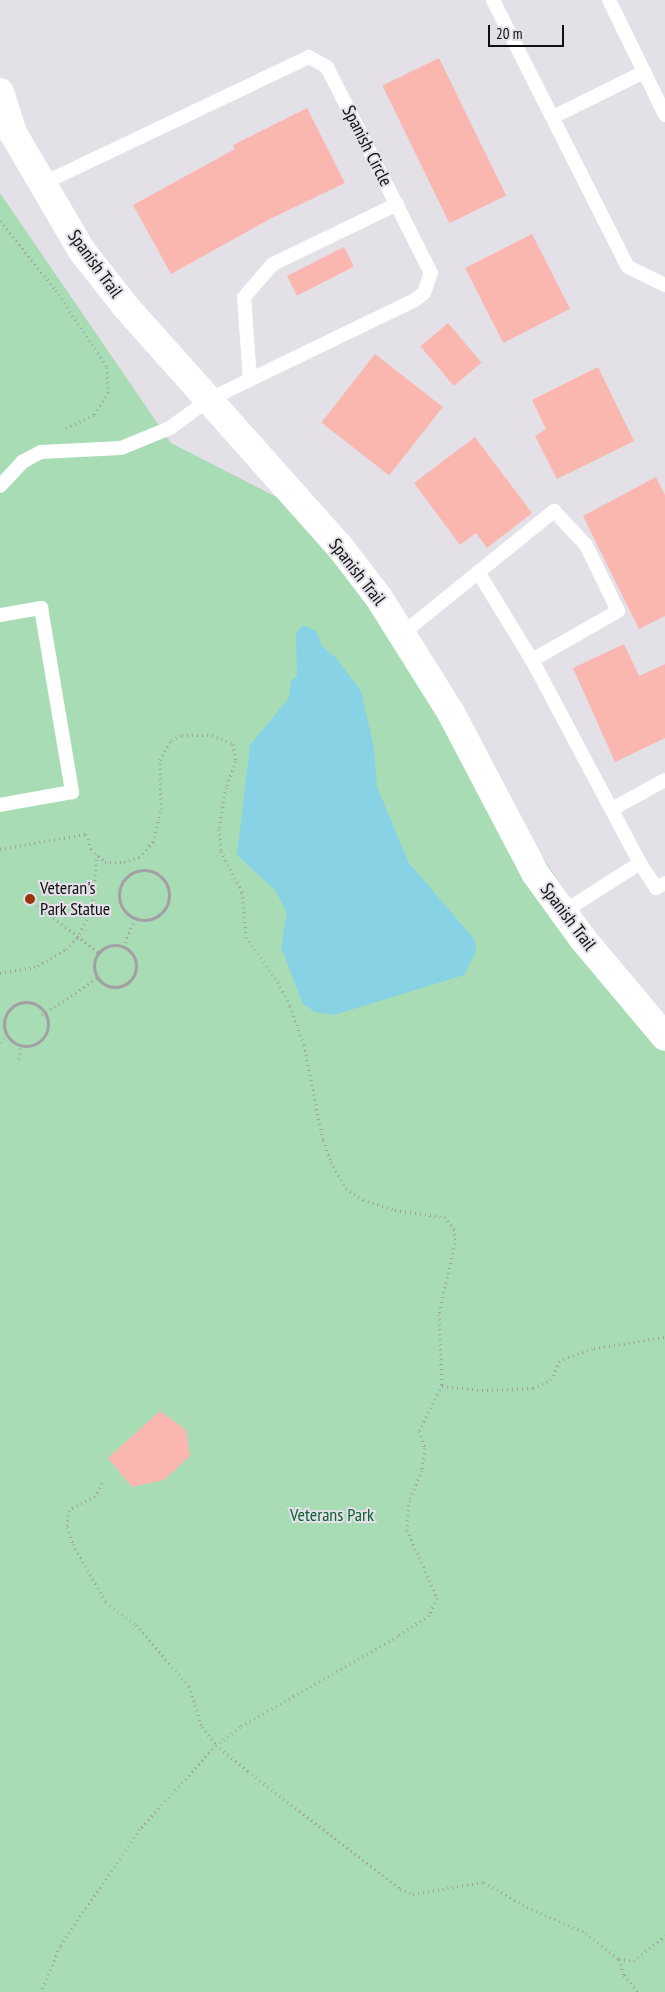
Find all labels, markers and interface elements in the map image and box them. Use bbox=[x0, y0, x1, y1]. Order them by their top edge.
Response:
scale bar bbox=[490, 15, 566, 47]
text: 20 m bbox=[496, 24, 522, 43]
street label: Spanish Circle bbox=[338, 102, 396, 190]
street label: Spanish Trail bbox=[63, 226, 127, 302]
street label: Spanish Trail bbox=[324, 534, 390, 610]
place label: Veteran's Park Statue bbox=[40, 878, 111, 921]
street label: Spanish Trail bbox=[536, 879, 600, 955]
marker: Veteran's Park Statue bbox=[24, 893, 36, 905]
park label: Veterans Park bbox=[290, 1504, 374, 1526]

